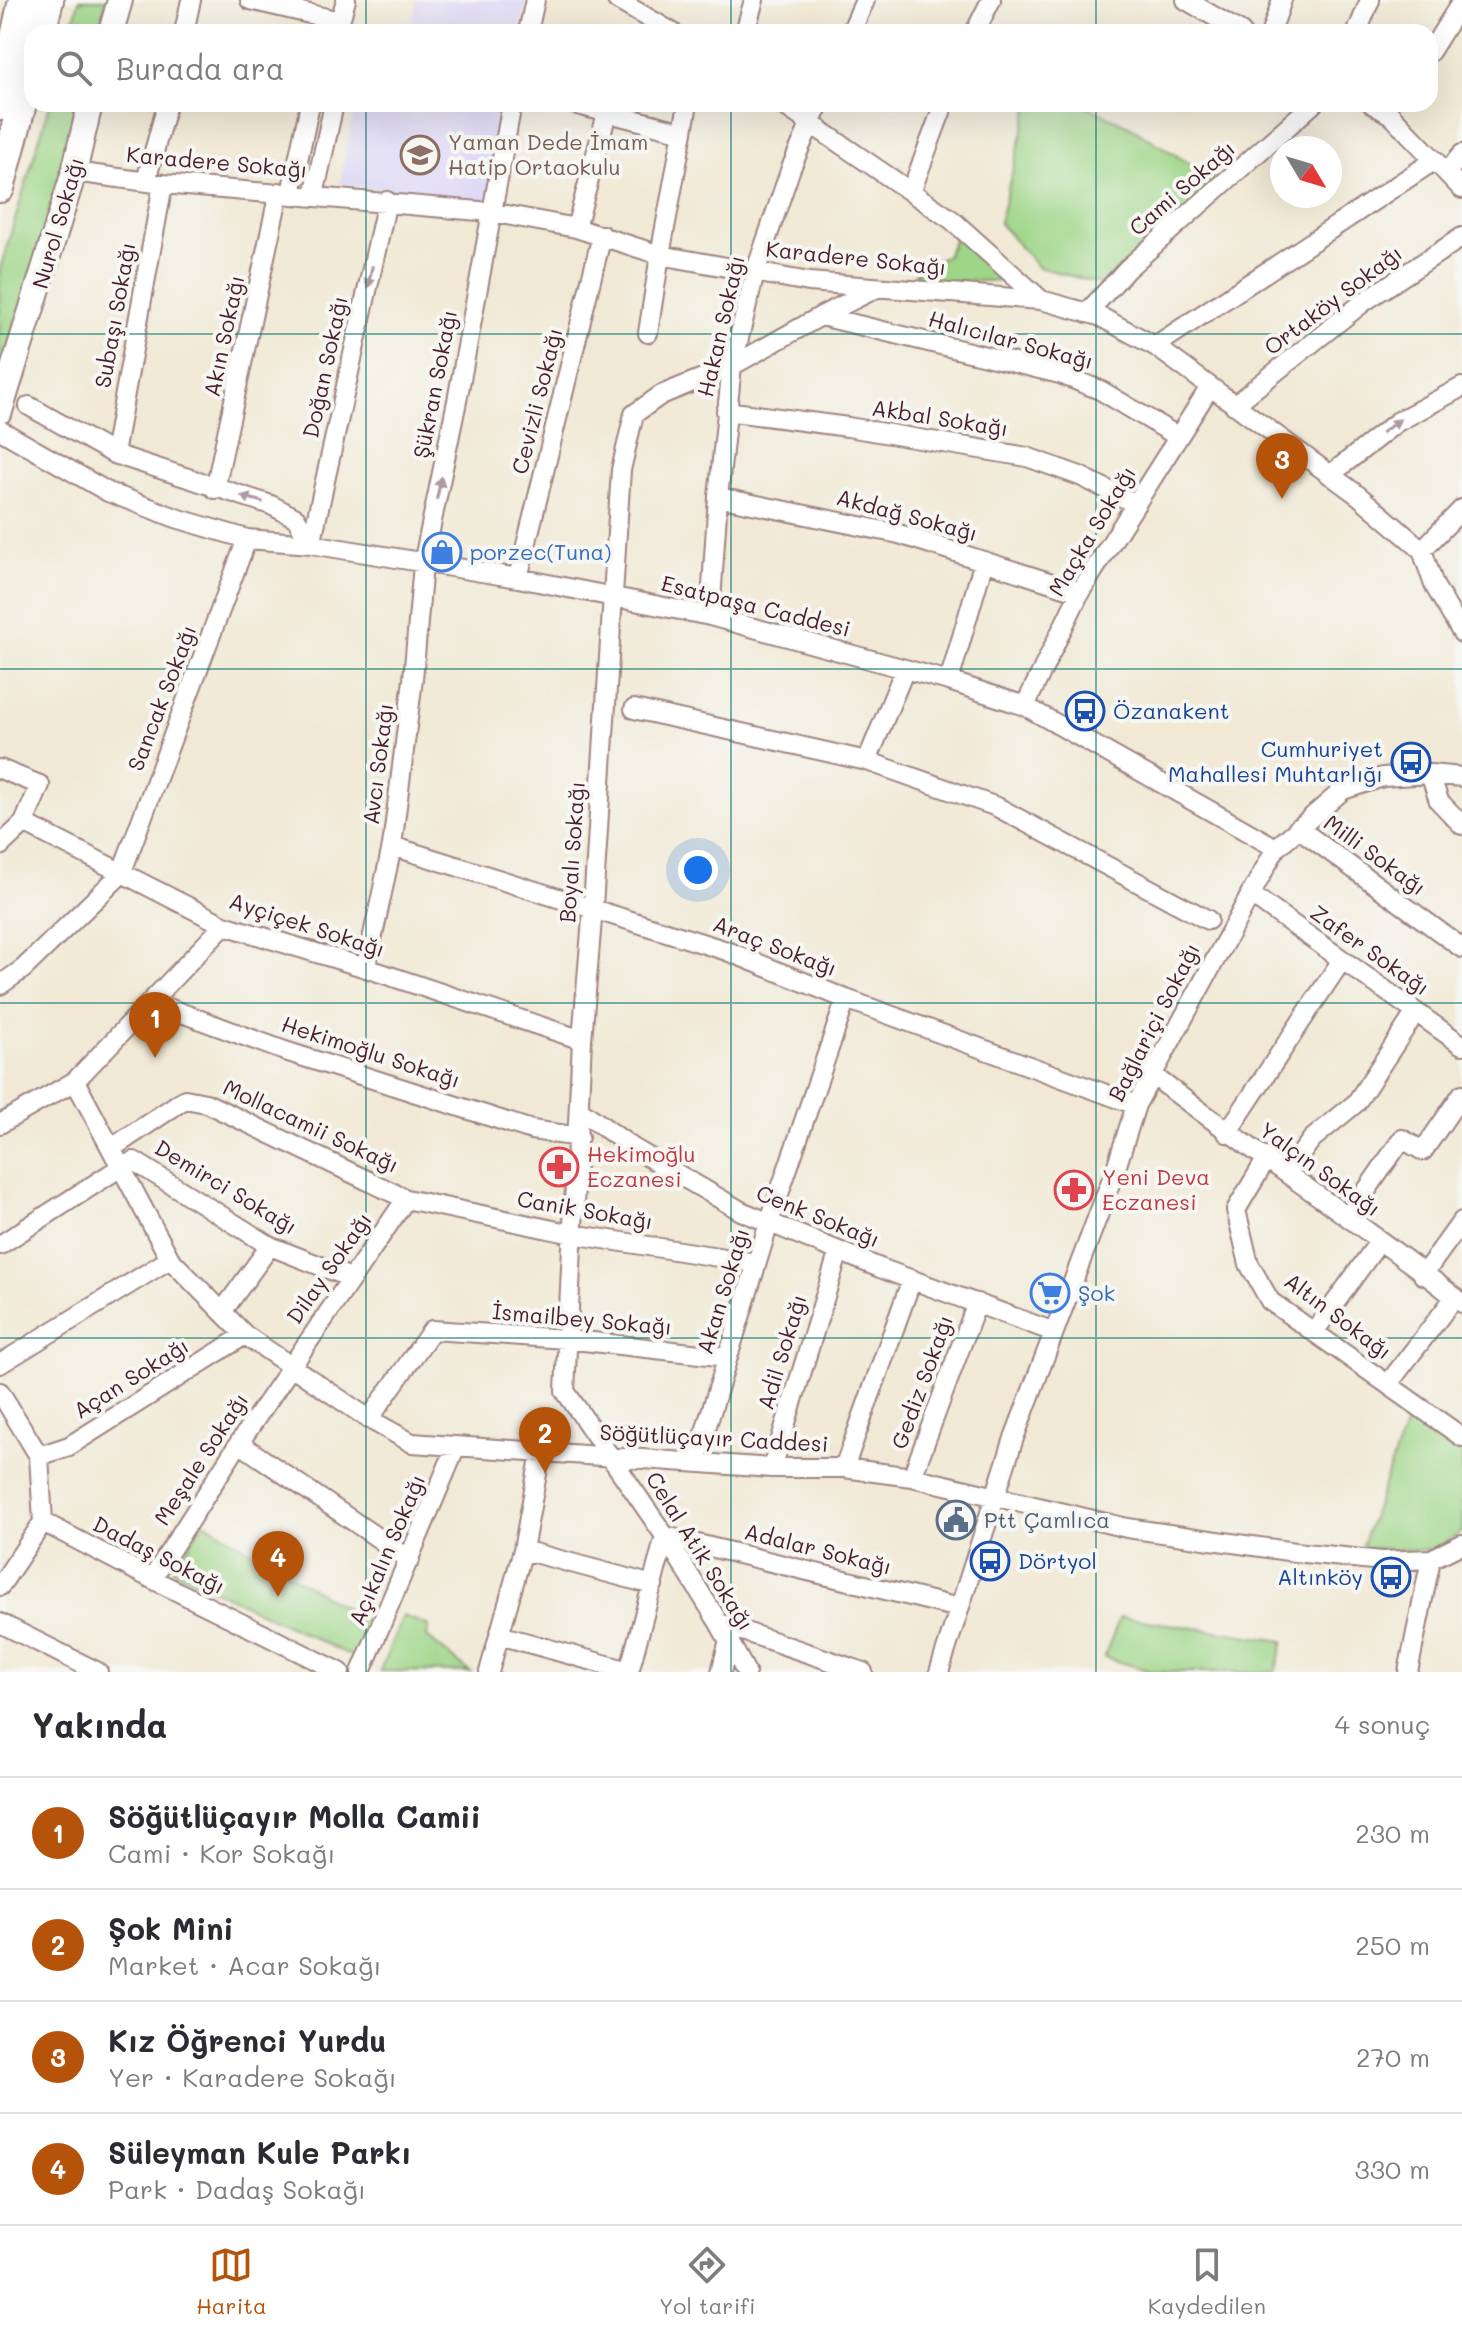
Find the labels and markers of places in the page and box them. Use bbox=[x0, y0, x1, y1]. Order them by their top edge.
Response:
place label: Yaman Dede İmam Hatip Ortaokulu bbox=[448, 127, 648, 181]
school or university icon: Yaman Dede İmam Hatip Ortaokulu bbox=[399, 134, 441, 176]
pin: 3 bbox=[1256, 433, 1308, 499]
shop icon: porzec(Tuna) bbox=[421, 531, 463, 573]
place label: porzec(Tuna) bbox=[470, 537, 612, 566]
bus stop icon: Özanakent bbox=[1064, 690, 1106, 732]
place label: Özanakent bbox=[1113, 696, 1229, 725]
place label: Cumhuriyet Mahallesi Muhtarlığı bbox=[1168, 734, 1383, 788]
bus stop icon: Cumhuriyet Mahallesi Muhtarlığı bbox=[1390, 741, 1432, 783]
pin: 1 bbox=[129, 992, 181, 1058]
place label: Hekimoğlu Eczanesi bbox=[587, 1139, 696, 1193]
pharmacy icon: Hekimoğlu Eczanesi bbox=[538, 1146, 580, 1188]
place label: Yeni Deva Eczanesi bbox=[1102, 1162, 1210, 1216]
pharmacy icon: Yeni Deva Eczanesi bbox=[1053, 1169, 1095, 1211]
supermarket icon: Şok bbox=[1029, 1272, 1071, 1314]
place label: Şok bbox=[1078, 1278, 1115, 1307]
pin: 2 bbox=[519, 1407, 571, 1473]
public building icon: Ptt Çamlıca bbox=[935, 1499, 977, 1541]
place label: Ptt Çamlıca bbox=[984, 1505, 1110, 1534]
pin: 4 bbox=[252, 1531, 304, 1597]
bus stop icon: Dörtyol bbox=[969, 1540, 1011, 1582]
place label: Dörtyol bbox=[1018, 1546, 1097, 1575]
bus stop icon: Altınköy bbox=[1370, 1556, 1412, 1598]
place label: Altınköy bbox=[1277, 1562, 1363, 1591]

